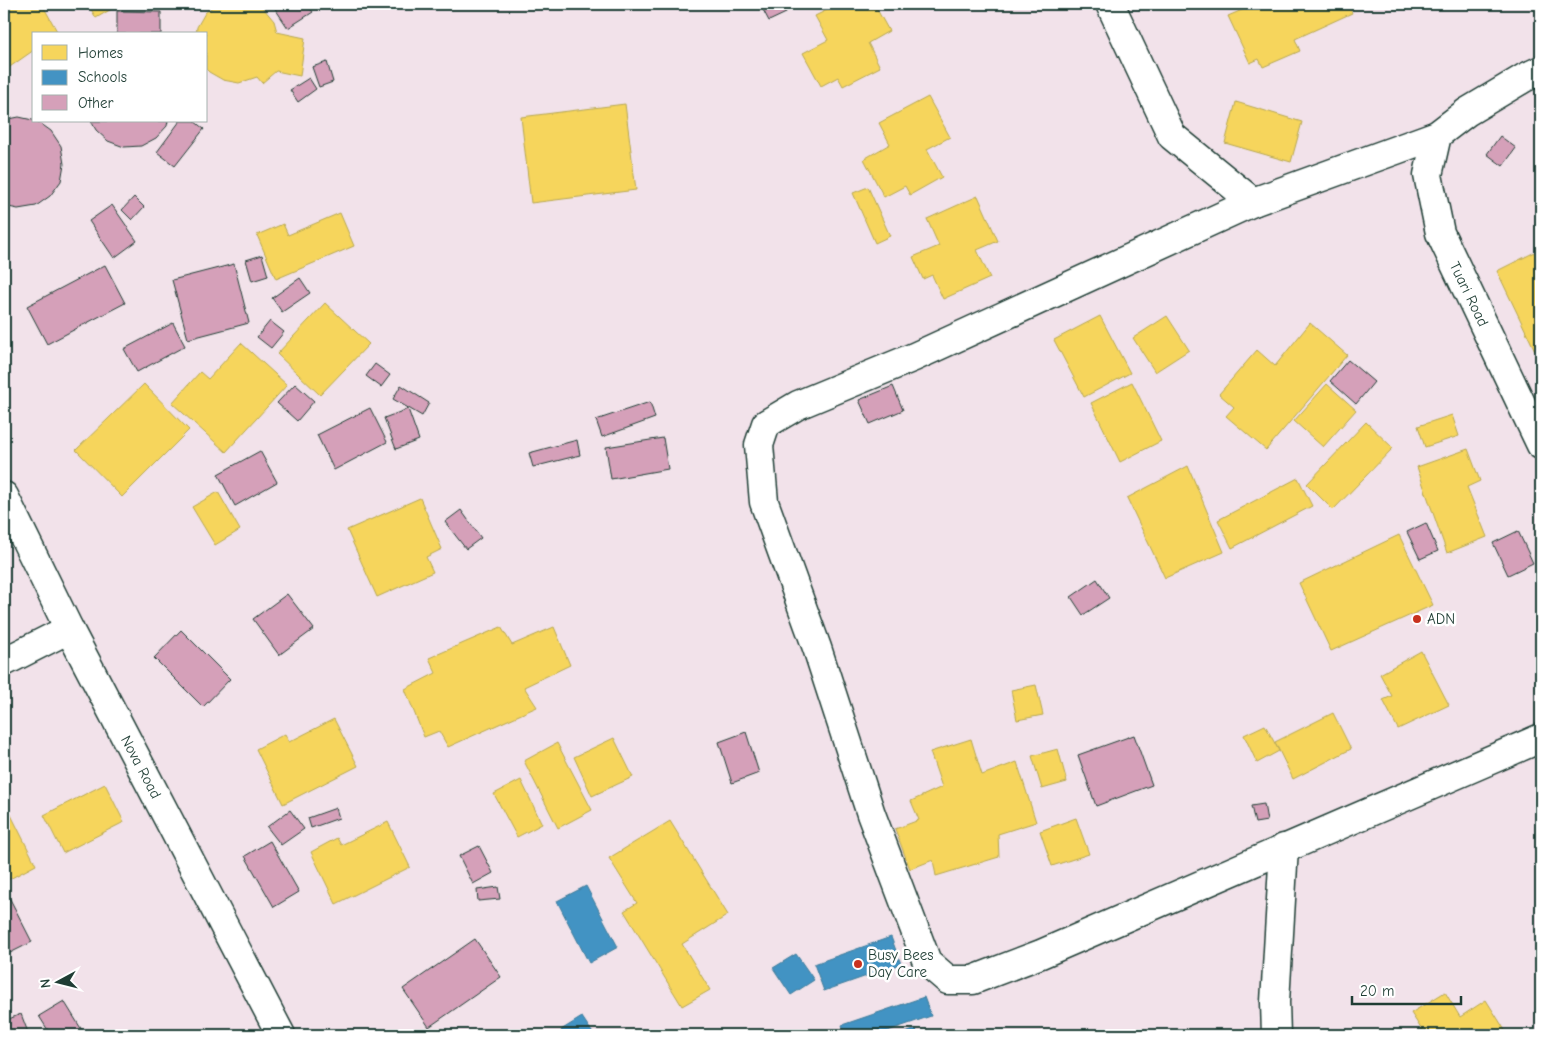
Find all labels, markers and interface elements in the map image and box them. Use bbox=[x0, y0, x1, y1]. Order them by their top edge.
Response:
legend bbox=[32, 32, 208, 122]
text: Homes bbox=[78, 44, 123, 62]
text: Schools bbox=[78, 68, 127, 86]
text: Other bbox=[78, 94, 113, 112]
street label: Tuari Road bbox=[1446, 259, 1492, 329]
place label: ADN bbox=[1427, 610, 1455, 628]
marker: ADN bbox=[1411, 613, 1423, 625]
street label: Nova Road bbox=[117, 732, 165, 802]
place label: Busy Bees Day Care bbox=[868, 946, 934, 981]
north arrow bbox=[32, 956, 82, 1006]
marker: Busy Bees Day Care bbox=[852, 958, 864, 970]
scale bar bbox=[1352, 974, 1461, 1006]
text: N bbox=[37, 978, 55, 989]
text: 20 m bbox=[1360, 982, 1394, 1000]

